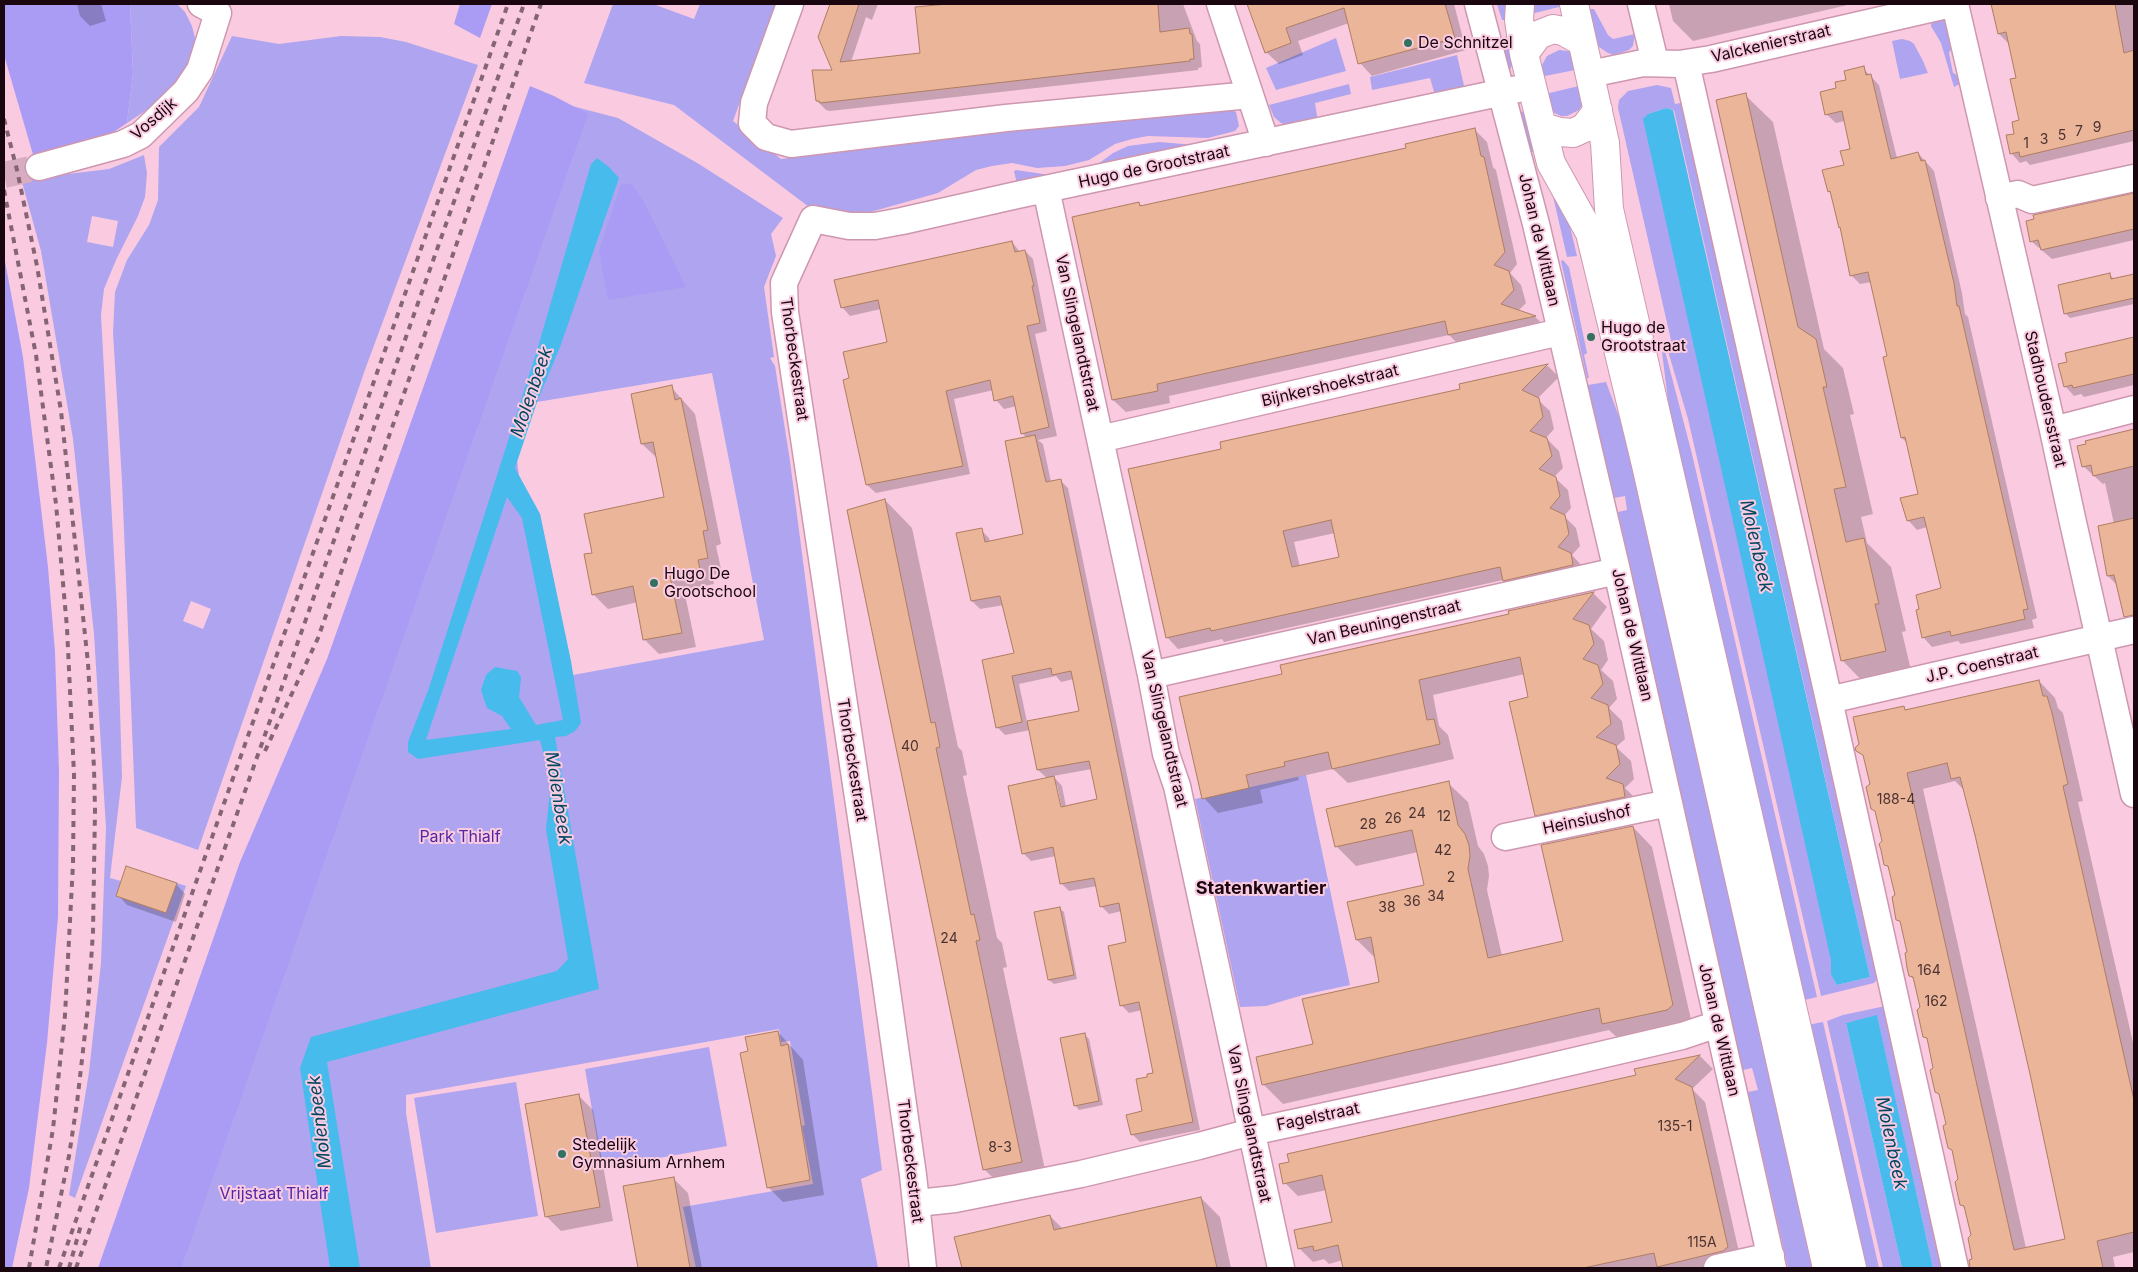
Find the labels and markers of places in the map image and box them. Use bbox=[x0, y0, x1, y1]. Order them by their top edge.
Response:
place label: De Schnitzel bbox=[1418, 33, 1513, 53]
marker: De Schnitzel bbox=[1402, 37, 1414, 49]
place label: Hugo de Grootstraat bbox=[1601, 318, 1686, 356]
marker: Hugo de Grootstraat bbox=[1585, 331, 1597, 343]
place label: Hugo De Grootschool bbox=[664, 564, 756, 602]
marker: Hugo De Grootschool bbox=[648, 577, 660, 589]
place label: Stedelijk Gymnasium Arnhem bbox=[572, 1135, 725, 1173]
marker: Stedelijk Gymnasium Arnhem bbox=[556, 1148, 568, 1160]

